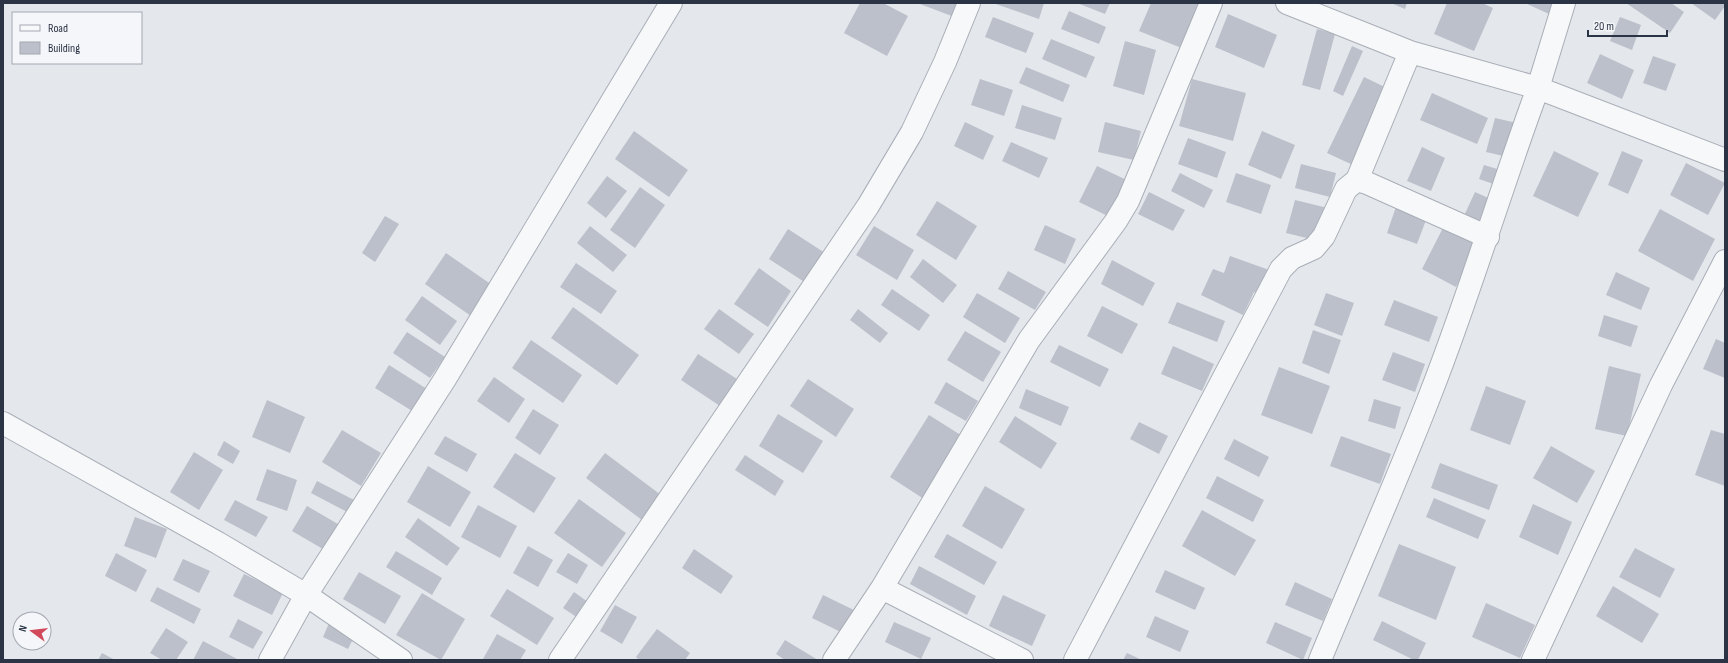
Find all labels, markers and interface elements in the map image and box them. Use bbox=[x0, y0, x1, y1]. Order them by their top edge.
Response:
legend bbox=[12, 12, 142, 64]
scale bar bbox=[1588, 12, 1667, 38]
text: 20 m bbox=[1594, 19, 1614, 34]
text: Road bbox=[48, 21, 68, 36]
text: Building bbox=[48, 41, 80, 56]
north arrow bbox=[12, 611, 52, 651]
text: N bbox=[16, 624, 30, 633]

